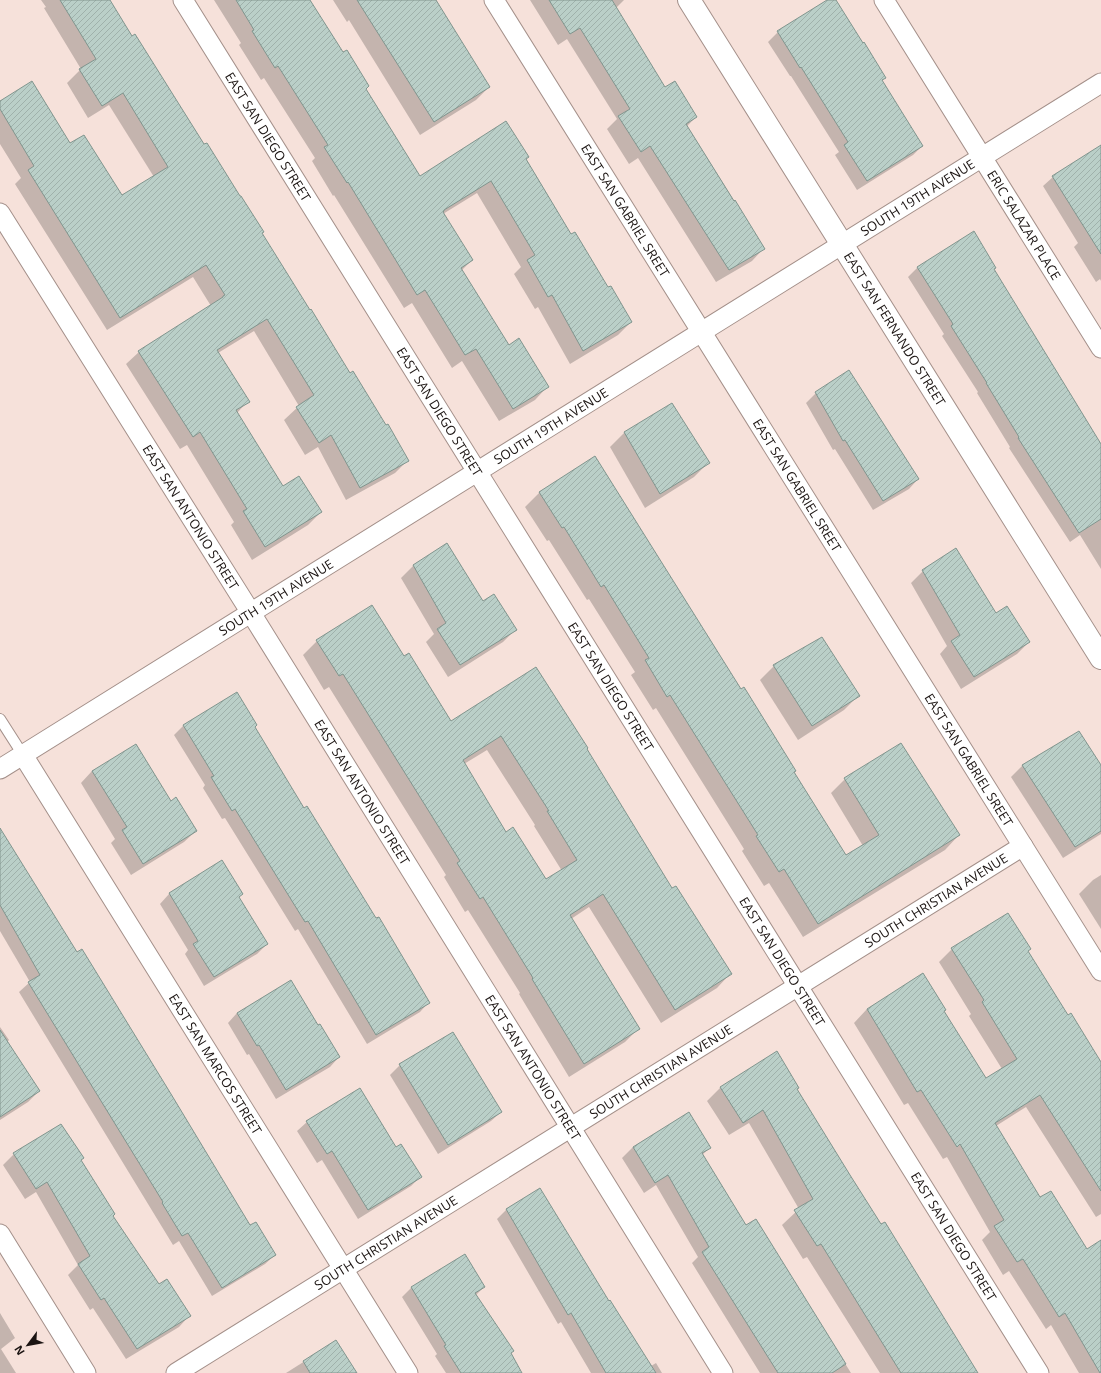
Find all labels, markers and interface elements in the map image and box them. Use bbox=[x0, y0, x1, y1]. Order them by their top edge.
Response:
street label: EAST SAN DIEGO STREET bbox=[221, 69, 316, 205]
street label: EAST SAN GABRIEL SREET bbox=[577, 140, 674, 281]
street label: SOUTH 19TH AVENUE bbox=[857, 155, 978, 240]
street label: ERIC SALAZAR PLACE bbox=[983, 167, 1065, 283]
street label: EAST SAN FERNANDO STREET bbox=[840, 248, 950, 410]
street label: EAST SAN DIEGO STREET bbox=[393, 344, 487, 480]
street label: SOUTH 19TH AVENUE bbox=[490, 383, 611, 468]
street label: EAST SAN GABRIEL SREET bbox=[749, 415, 846, 556]
street label: EAST SAN ANTONIO STREET bbox=[139, 441, 244, 594]
street label: SOUTH 19TH AVENUE bbox=[215, 555, 336, 640]
street label: EAST SAN DIEGO STREET bbox=[564, 619, 658, 755]
street label: EAST SAN GABRIEL SREET bbox=[921, 690, 1018, 830]
street label: EAST SAN ANTONIO STREET bbox=[310, 716, 415, 869]
street label: SOUTH CHRISTIAN AVENUE bbox=[861, 849, 1011, 952]
street label: EAST SAN DIEGO STREET bbox=[735, 893, 830, 1030]
street label: EAST SAN MARCOS STREET bbox=[165, 990, 267, 1138]
street label: EAST SAN ANTONIO STREET bbox=[481, 991, 586, 1144]
street label: SOUTH CHRISTIAN AVENUE bbox=[586, 1020, 736, 1123]
street label: EAST SAN DIEGO STREET bbox=[907, 1168, 1001, 1305]
street label: SOUTH CHRISTIAN AVENUE bbox=[311, 1191, 461, 1294]
north arrow bbox=[8, 1325, 48, 1365]
text: N bbox=[10, 1343, 28, 1358]

